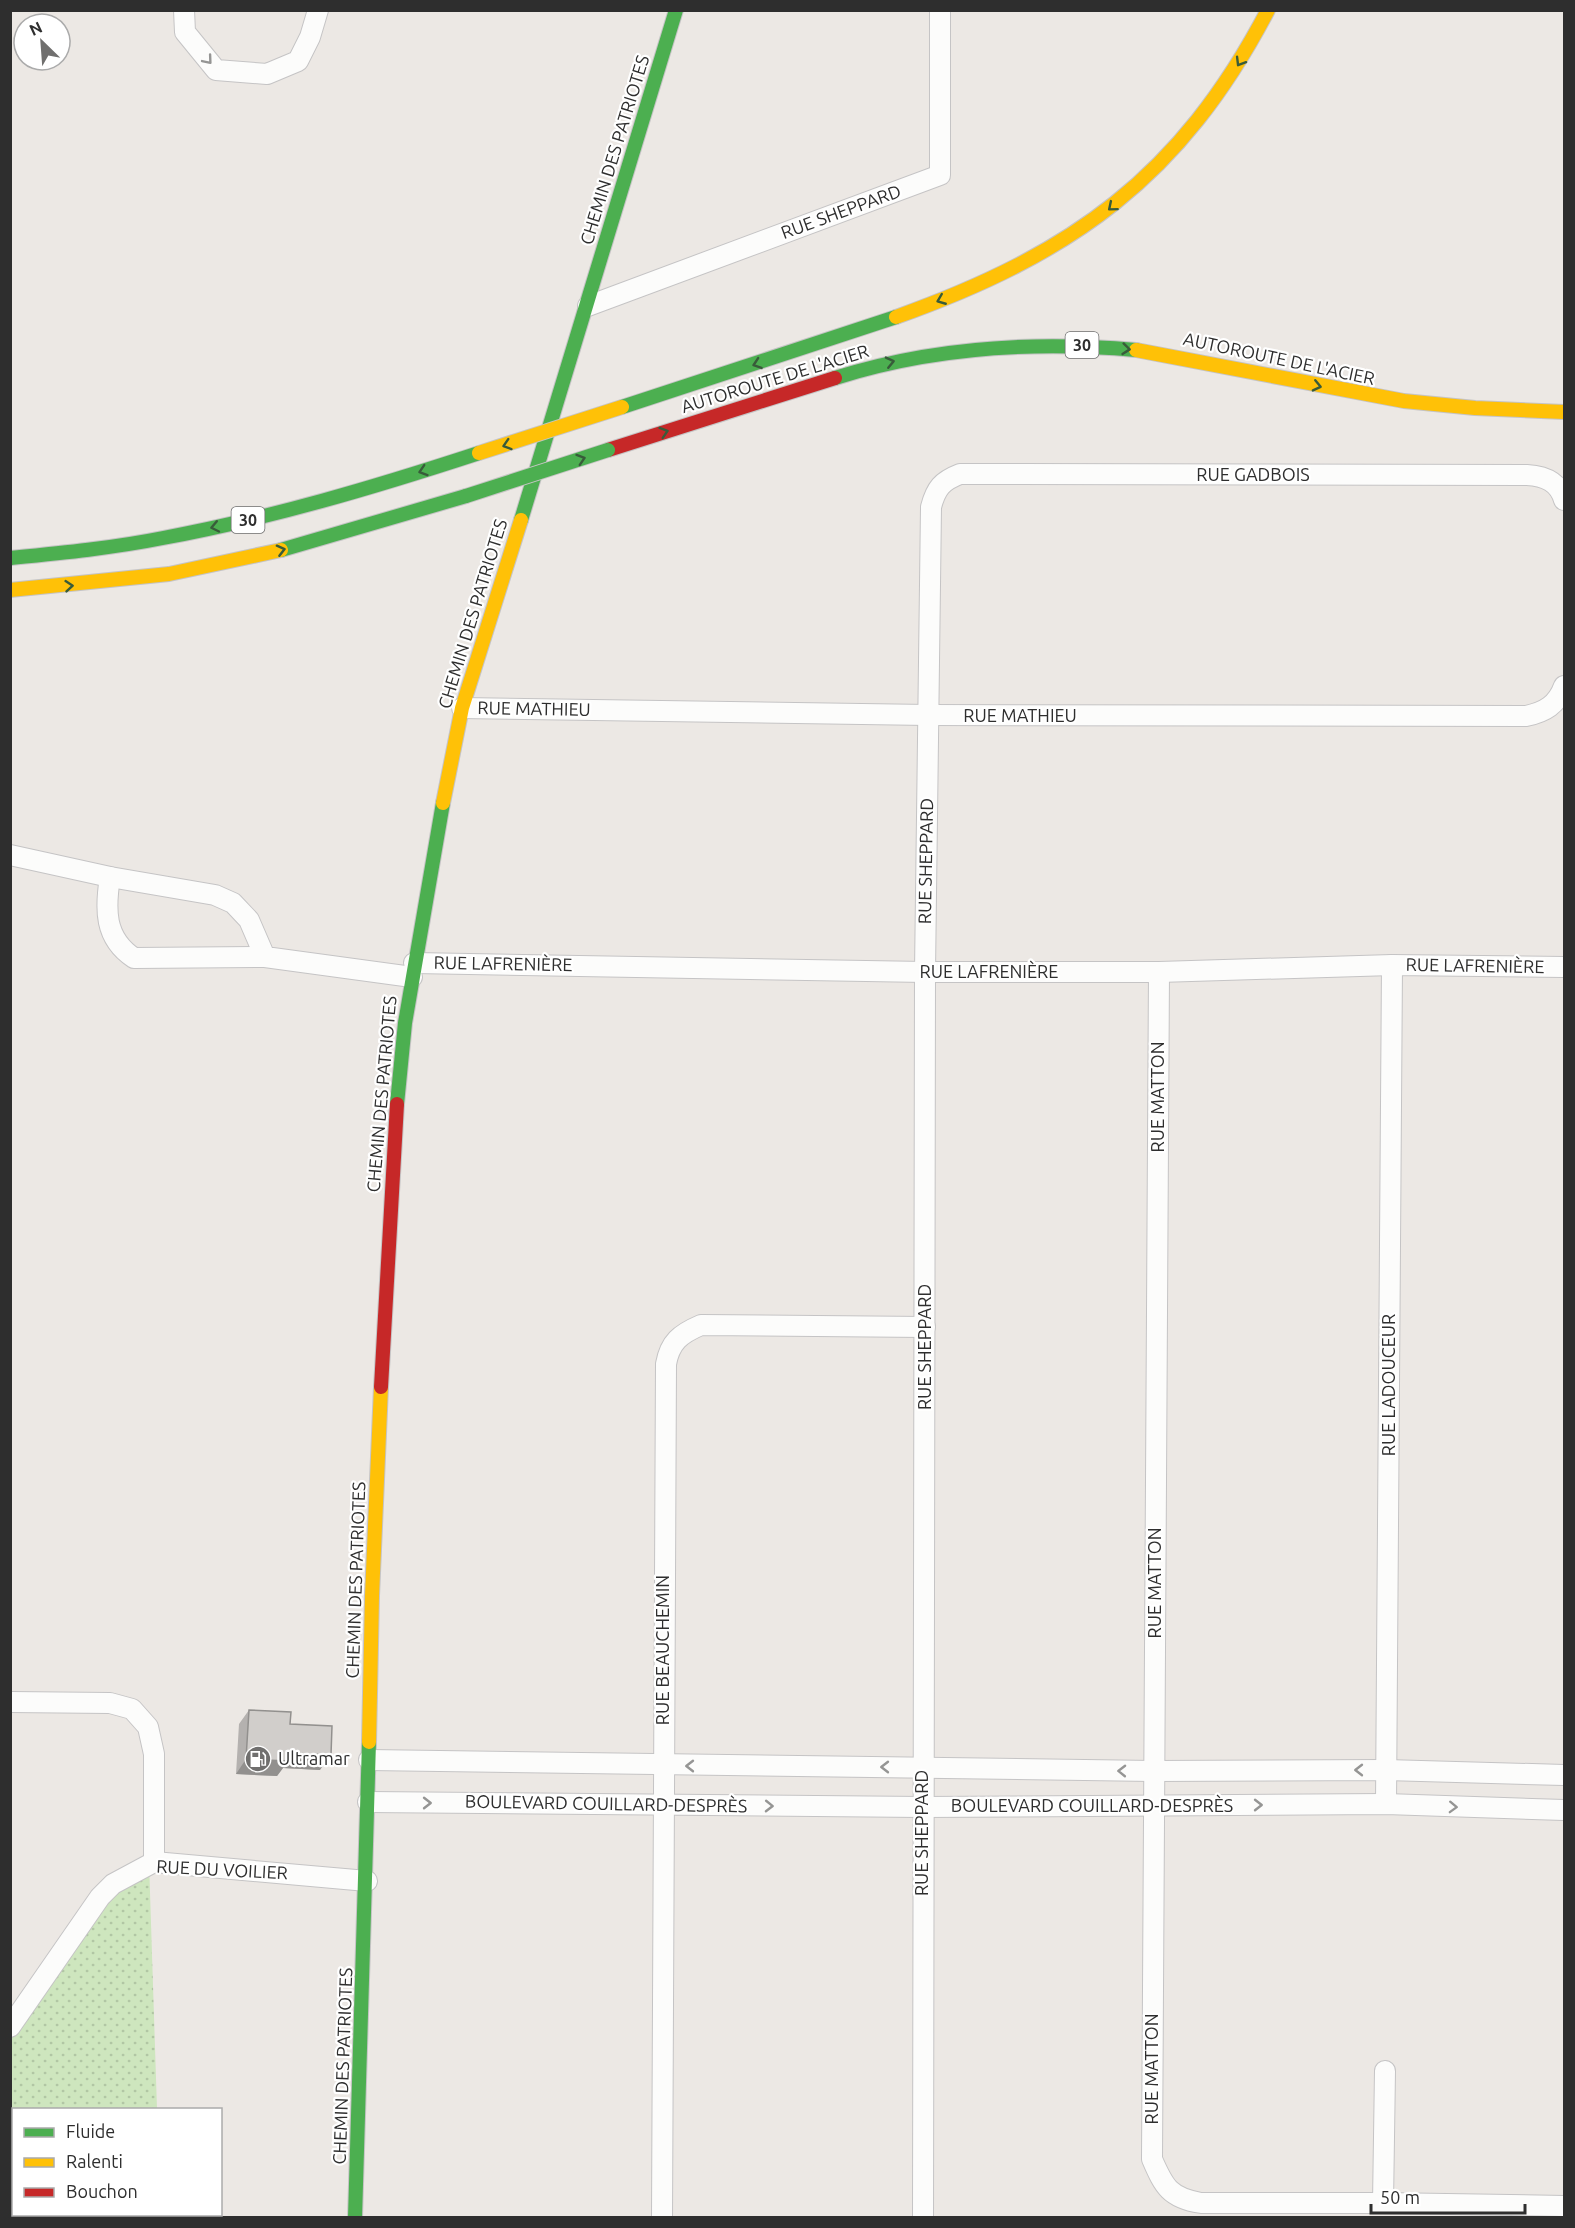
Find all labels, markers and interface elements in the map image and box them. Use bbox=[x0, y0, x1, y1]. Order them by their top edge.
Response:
north arrow bbox=[12, 12, 72, 72]
text: N bbox=[26, 18, 45, 39]
one-way arrow bbox=[201, 53, 212, 64]
street label: CHEMIN DES PATRIOTES bbox=[576, 53, 652, 247]
one-way arrow bbox=[1236, 56, 1248, 66]
street label: RUE SHEPPARD bbox=[778, 180, 903, 242]
one-way arrow bbox=[1108, 200, 1119, 211]
one-way arrow bbox=[936, 292, 947, 305]
street label: AUTOROUTE DE L'ACIER bbox=[1182, 328, 1377, 388]
road number: 30 bbox=[1066, 332, 1098, 358]
street label: AUTOROUTE DE L'ACIER bbox=[679, 340, 871, 416]
one-way arrow bbox=[1121, 342, 1131, 355]
one-way arrow bbox=[885, 356, 895, 369]
one-way arrow bbox=[752, 357, 763, 370]
one-way arrow bbox=[1312, 378, 1322, 391]
one-way arrow bbox=[658, 427, 669, 439]
one-way arrow bbox=[502, 437, 513, 450]
one-way arrow bbox=[575, 454, 586, 466]
one-way arrow bbox=[418, 464, 429, 477]
street label: RUE GADBOIS bbox=[1196, 464, 1310, 484]
road number: 30 bbox=[232, 507, 264, 533]
street label: CHEMIN DES PATRIOTES bbox=[434, 517, 510, 711]
one-way arrow bbox=[210, 520, 220, 533]
one-way arrow bbox=[276, 544, 286, 557]
one-way arrow bbox=[64, 579, 73, 592]
street label: RUE MATHIEU bbox=[477, 697, 591, 719]
street label: RUE MATHIEU bbox=[963, 705, 1077, 725]
street label: RUE SHEPPARD bbox=[914, 798, 936, 924]
street label: RUE LAFRENIÈRE bbox=[433, 951, 573, 974]
street label: RUE LAFRENIÈRE bbox=[1405, 953, 1545, 976]
street label: RUE LAFRENIÈRE bbox=[920, 960, 1058, 981]
street label: CHEMIN DES PATRIOTES bbox=[362, 995, 400, 1193]
street label: RUE MATTON bbox=[1147, 1041, 1167, 1153]
street label: RUE SHEPPARD bbox=[914, 1284, 934, 1410]
street label: RUE LADOUCEUR bbox=[1378, 1314, 1398, 1456]
street label: CHEMIN DES PATRIOTES bbox=[342, 1481, 368, 1679]
street label: RUE MATTON bbox=[1144, 1527, 1164, 1639]
street label: RUE BEAUCHEMIN bbox=[652, 1575, 672, 1725]
fuel station icon: Ultramar bbox=[243, 1744, 273, 1774]
place label: Ultramar bbox=[278, 1748, 350, 1768]
one-way arrow bbox=[686, 1760, 695, 1772]
one-way arrow bbox=[881, 1761, 890, 1774]
one-way arrow bbox=[1355, 1764, 1364, 1776]
one-way arrow bbox=[1118, 1765, 1127, 1777]
street label: RUE SHEPPARD bbox=[911, 1770, 931, 1896]
street label: BOULEVARD COUILLARD-DESPRÈS bbox=[465, 1790, 747, 1815]
street label: BOULEVARD COUILLARD-DESPRÈS bbox=[951, 1794, 1233, 1815]
one-way arrow bbox=[422, 1797, 431, 1809]
one-way arrow bbox=[1253, 1799, 1262, 1811]
one-way arrow bbox=[764, 1800, 773, 1812]
one-way arrow bbox=[1448, 1800, 1457, 1813]
street label: RUE DU VOILIER bbox=[156, 1856, 288, 1882]
street label: CHEMIN DES PATRIOTES bbox=[329, 1967, 355, 2165]
street label: RUE MATTON bbox=[1141, 2013, 1161, 2125]
legend bbox=[12, 2108, 222, 2216]
text: Fluide bbox=[66, 2121, 115, 2141]
text: Ralenti bbox=[66, 2151, 123, 2171]
scale bar bbox=[1371, 2177, 1526, 2215]
text: Bouchon bbox=[66, 2181, 138, 2201]
text: 50 m bbox=[1380, 2187, 1420, 2207]

